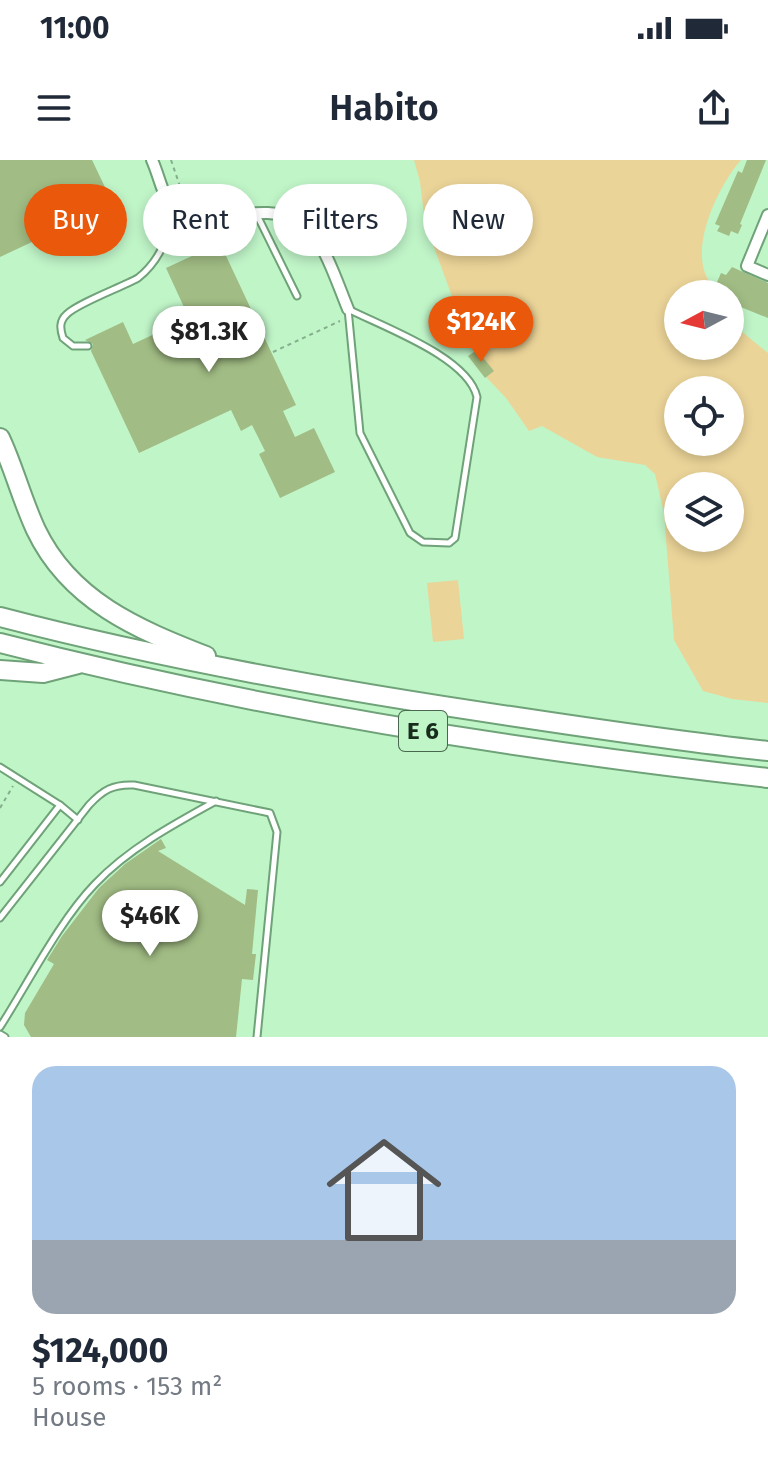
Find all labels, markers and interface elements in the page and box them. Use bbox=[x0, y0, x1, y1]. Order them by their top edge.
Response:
text: 11:00 bbox=[40, 10, 110, 46]
icon: menu bbox=[32, 86, 76, 130]
text: Habito bbox=[329, 86, 439, 130]
icon: share bbox=[692, 86, 736, 130]
chip: Buy bbox=[24, 184, 127, 256]
chip: Rent bbox=[143, 184, 257, 256]
chip: Filters bbox=[273, 184, 407, 256]
chip: New bbox=[423, 184, 533, 256]
north arrow bbox=[664, 280, 744, 360]
map controls bbox=[664, 280, 744, 552]
pin: $124K bbox=[425, 296, 537, 364]
pin: $81.3K bbox=[144, 306, 274, 374]
text: $124K bbox=[446, 306, 516, 337]
text: $81.3K bbox=[170, 316, 248, 347]
button: locate bbox=[664, 376, 744, 456]
button: layers bbox=[664, 472, 744, 552]
road number: E 6 bbox=[399, 711, 447, 751]
pin: $46K bbox=[103, 890, 197, 958]
text: $46K bbox=[120, 900, 180, 931]
icon: home bbox=[312, 1118, 456, 1262]
text: $124,000 bbox=[32, 1330, 168, 1371]
text: 5 rooms · 153 m² bbox=[32, 1371, 223, 1402]
text: House bbox=[32, 1402, 106, 1433]

